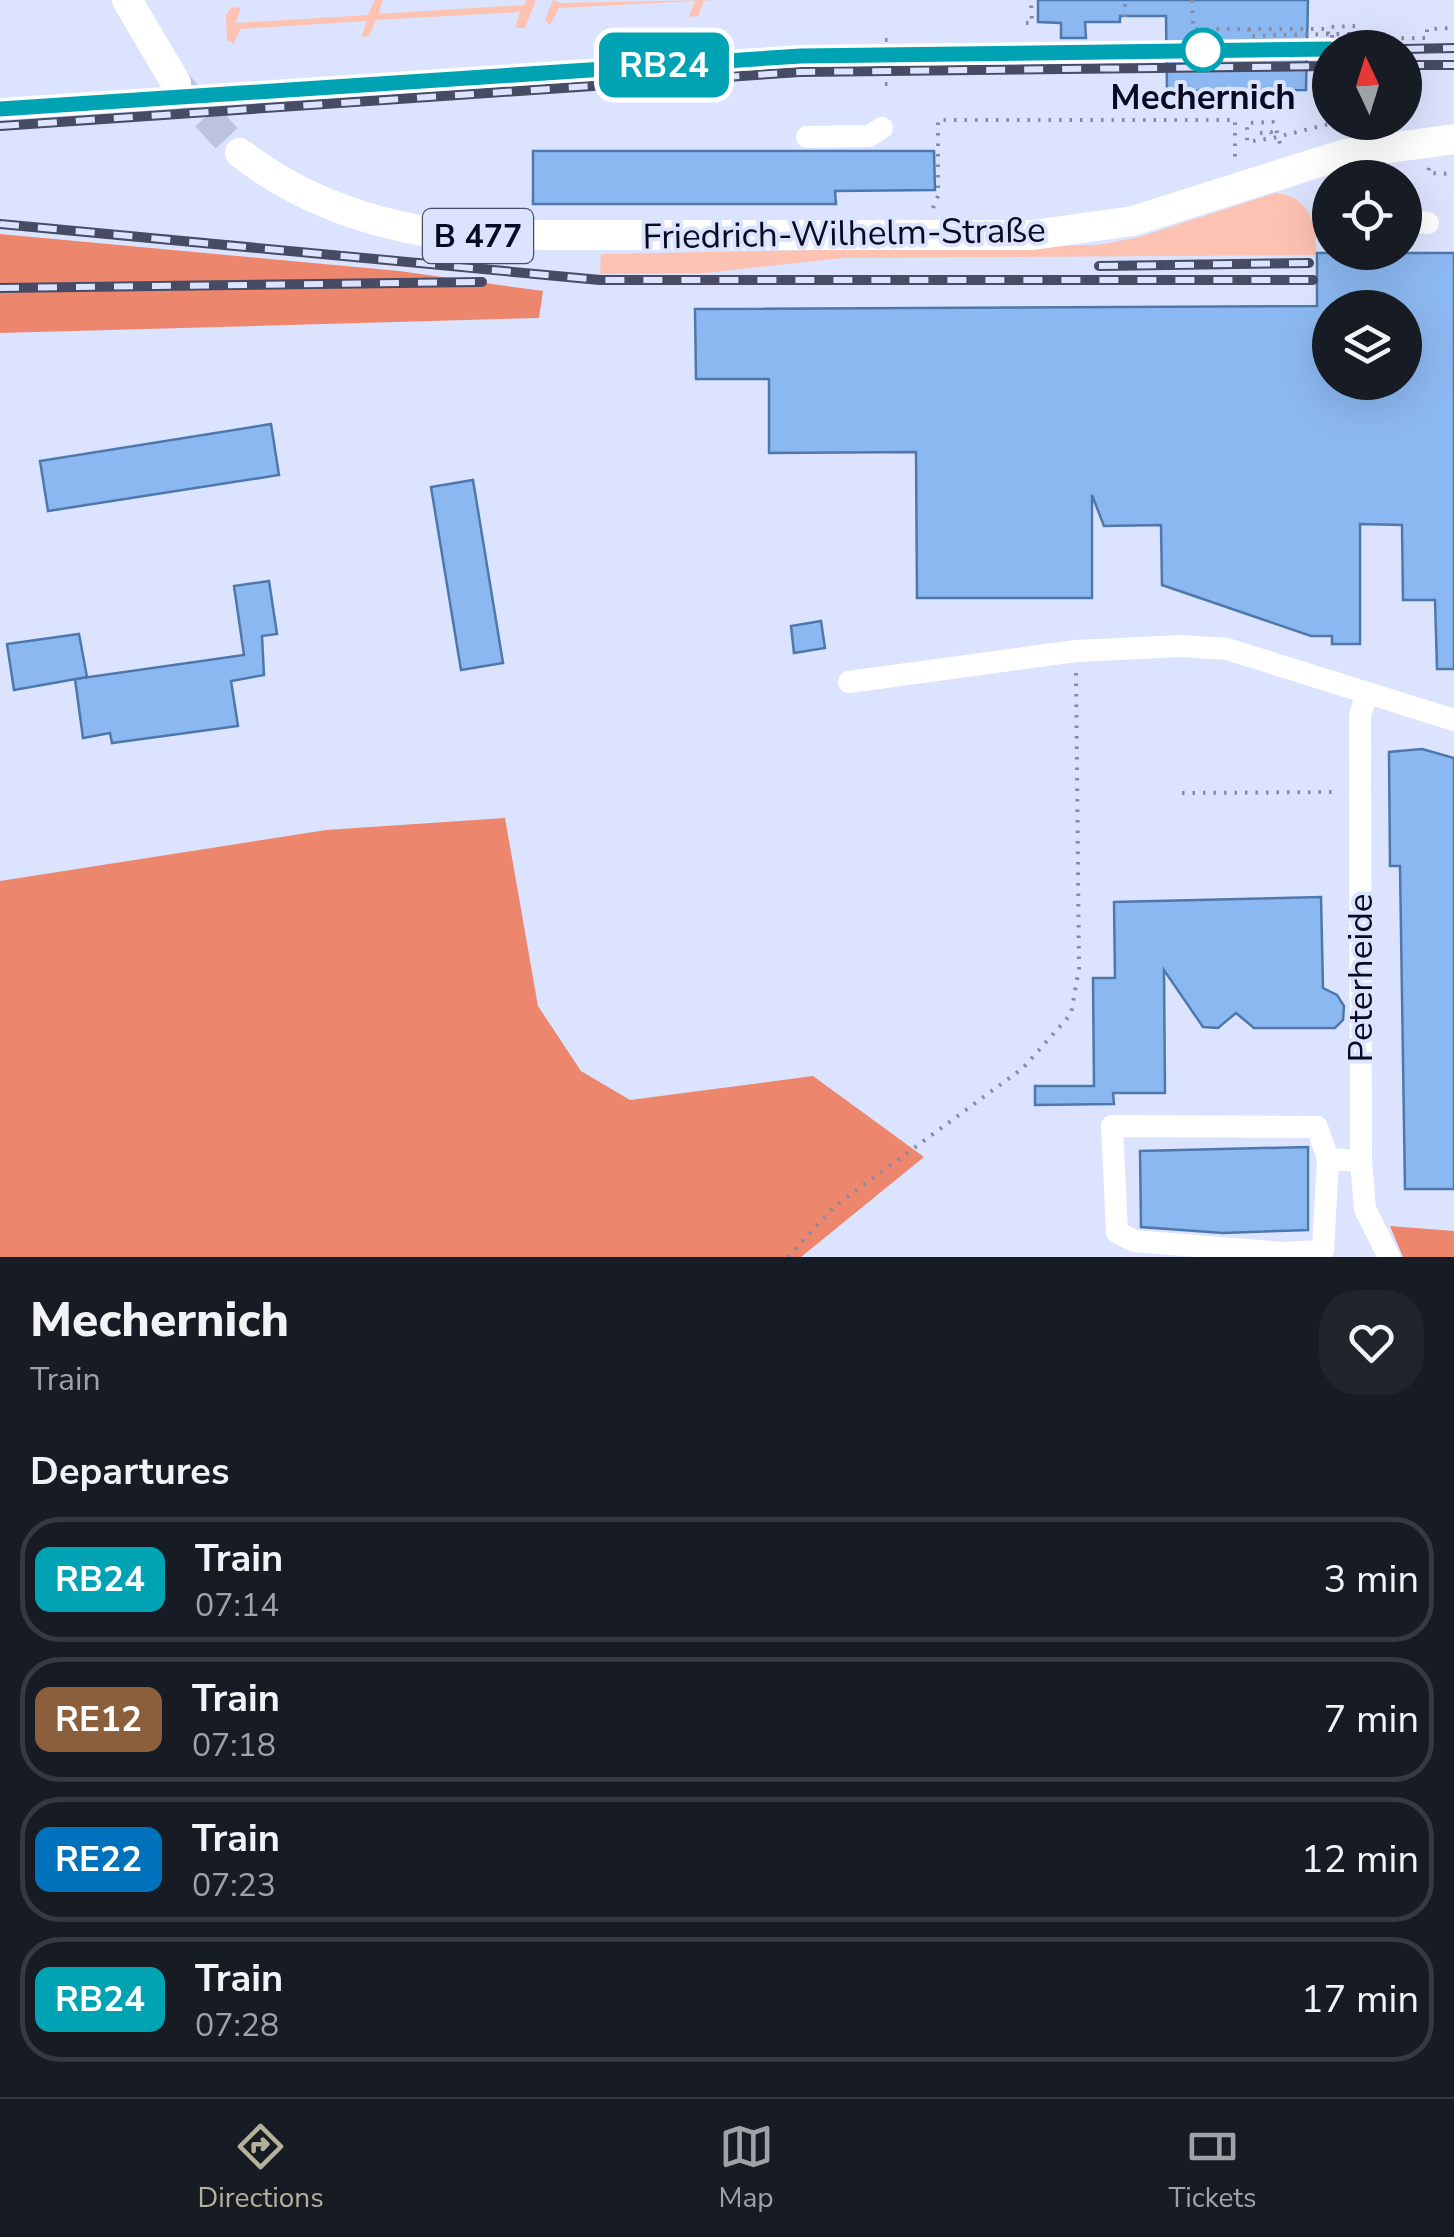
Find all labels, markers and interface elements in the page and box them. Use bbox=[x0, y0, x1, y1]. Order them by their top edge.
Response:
marker: Mechernich bbox=[1182, 29, 1224, 71]
north arrow bbox=[1312, 30, 1422, 140]
map controls bbox=[1312, 30, 1422, 400]
line badge: RB24 bbox=[594, 32, 734, 98]
text: RB24 bbox=[619, 42, 709, 89]
place label: Mechernich bbox=[1110, 74, 1296, 121]
button: locate bbox=[1312, 160, 1422, 270]
street label: Friedrich-Wilhelm-Straße bbox=[642, 206, 1046, 261]
road number: B 477 bbox=[423, 209, 533, 263]
button: layers bbox=[1312, 290, 1422, 400]
street label: Peterheide bbox=[1337, 894, 1384, 1062]
text: Mechernich bbox=[30, 1287, 289, 1353]
button: heart bbox=[1319, 1290, 1424, 1395]
text: Train bbox=[30, 1358, 101, 1401]
text: Departures bbox=[30, 1446, 229, 1497]
text: Train bbox=[195, 1533, 283, 1584]
text: 3 min bbox=[1324, 1554, 1419, 1605]
text: RB24 bbox=[55, 1556, 145, 1603]
text: 07:14 bbox=[195, 1584, 279, 1627]
text: Train bbox=[192, 1673, 280, 1724]
text: 7 min bbox=[1324, 1694, 1419, 1745]
text: RE12 bbox=[55, 1696, 142, 1743]
text: 07:18 bbox=[192, 1724, 276, 1767]
text: Train bbox=[192, 1813, 280, 1864]
text: 12 min bbox=[1301, 1834, 1419, 1885]
text: RE22 bbox=[55, 1836, 142, 1883]
text: 07:23 bbox=[192, 1864, 276, 1907]
text: Train bbox=[195, 1953, 283, 2004]
text: 17 min bbox=[1301, 1974, 1419, 2025]
text: RB24 bbox=[55, 1976, 145, 2023]
text: 07:28 bbox=[195, 2004, 279, 2047]
tab: Directions bbox=[197, 2119, 324, 2217]
tab: Map bbox=[719, 2119, 774, 2217]
tab: Tickets bbox=[1168, 2119, 1257, 2217]

